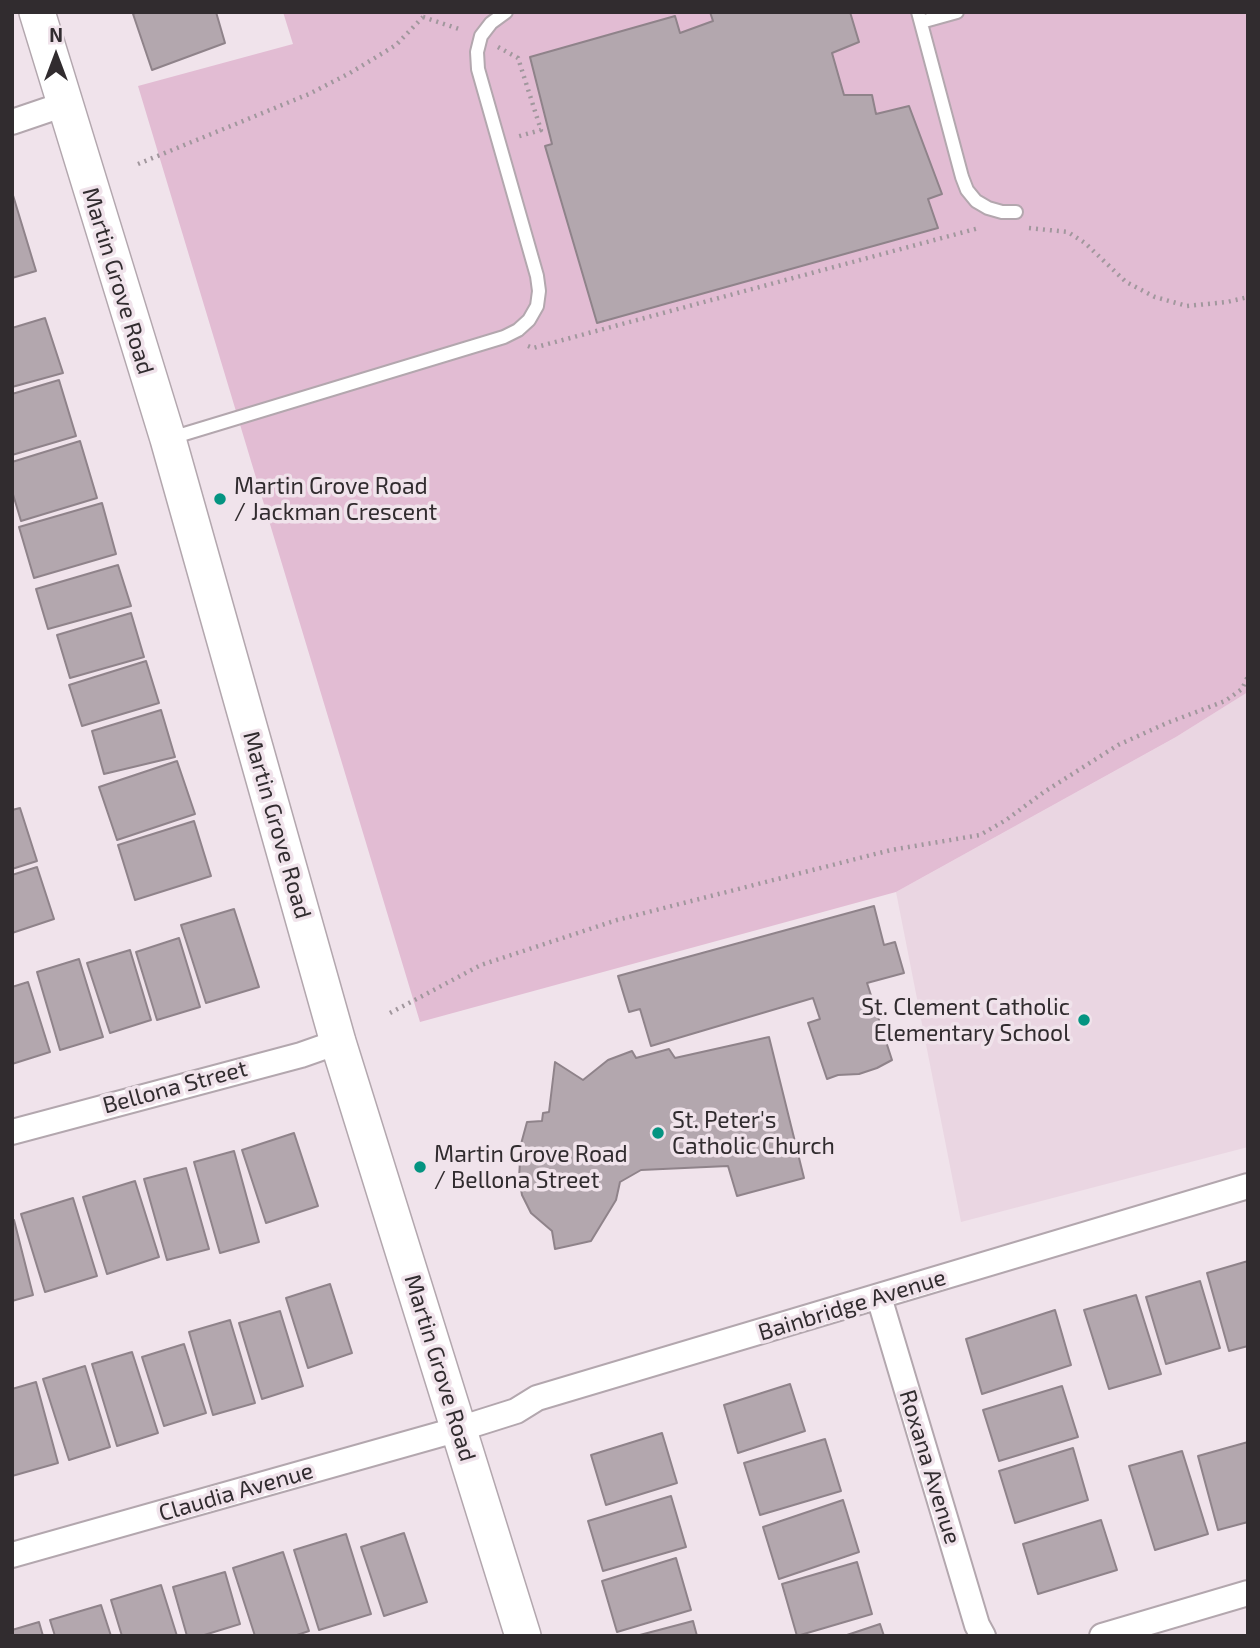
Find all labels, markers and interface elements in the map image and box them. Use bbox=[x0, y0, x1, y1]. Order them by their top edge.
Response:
north arrow bbox=[21, 21, 91, 91]
text: N bbox=[49, 23, 63, 46]
street label: Martin Grove Road bbox=[76, 184, 160, 378]
place label: Martin Grove Road / Jackman Crescent bbox=[234, 472, 437, 526]
marker: Martin Grove Road / Jackman Crescent bbox=[212, 491, 228, 507]
street label: Martin Grove Road bbox=[237, 728, 317, 922]
place label: St. Clement Catholic Elementary School bbox=[861, 993, 1070, 1047]
marker: St. Clement Catholic Elementary School bbox=[1076, 1012, 1092, 1028]
street label: Bellona Street bbox=[100, 1054, 250, 1120]
place label: St. Peter's Catholic Church bbox=[672, 1106, 835, 1160]
marker: St. Peter's Catholic Church bbox=[650, 1125, 666, 1141]
place label: Martin Grove Road / Bellona Street bbox=[434, 1140, 628, 1194]
marker: Martin Grove Road / Bellona Street bbox=[412, 1159, 428, 1175]
street label: Bainbridge Avenue bbox=[755, 1263, 949, 1347]
street label: Martin Grove Road bbox=[398, 1271, 482, 1465]
street label: Roxana Avenue bbox=[893, 1387, 967, 1547]
street label: Claudia Avenue bbox=[156, 1457, 316, 1527]

